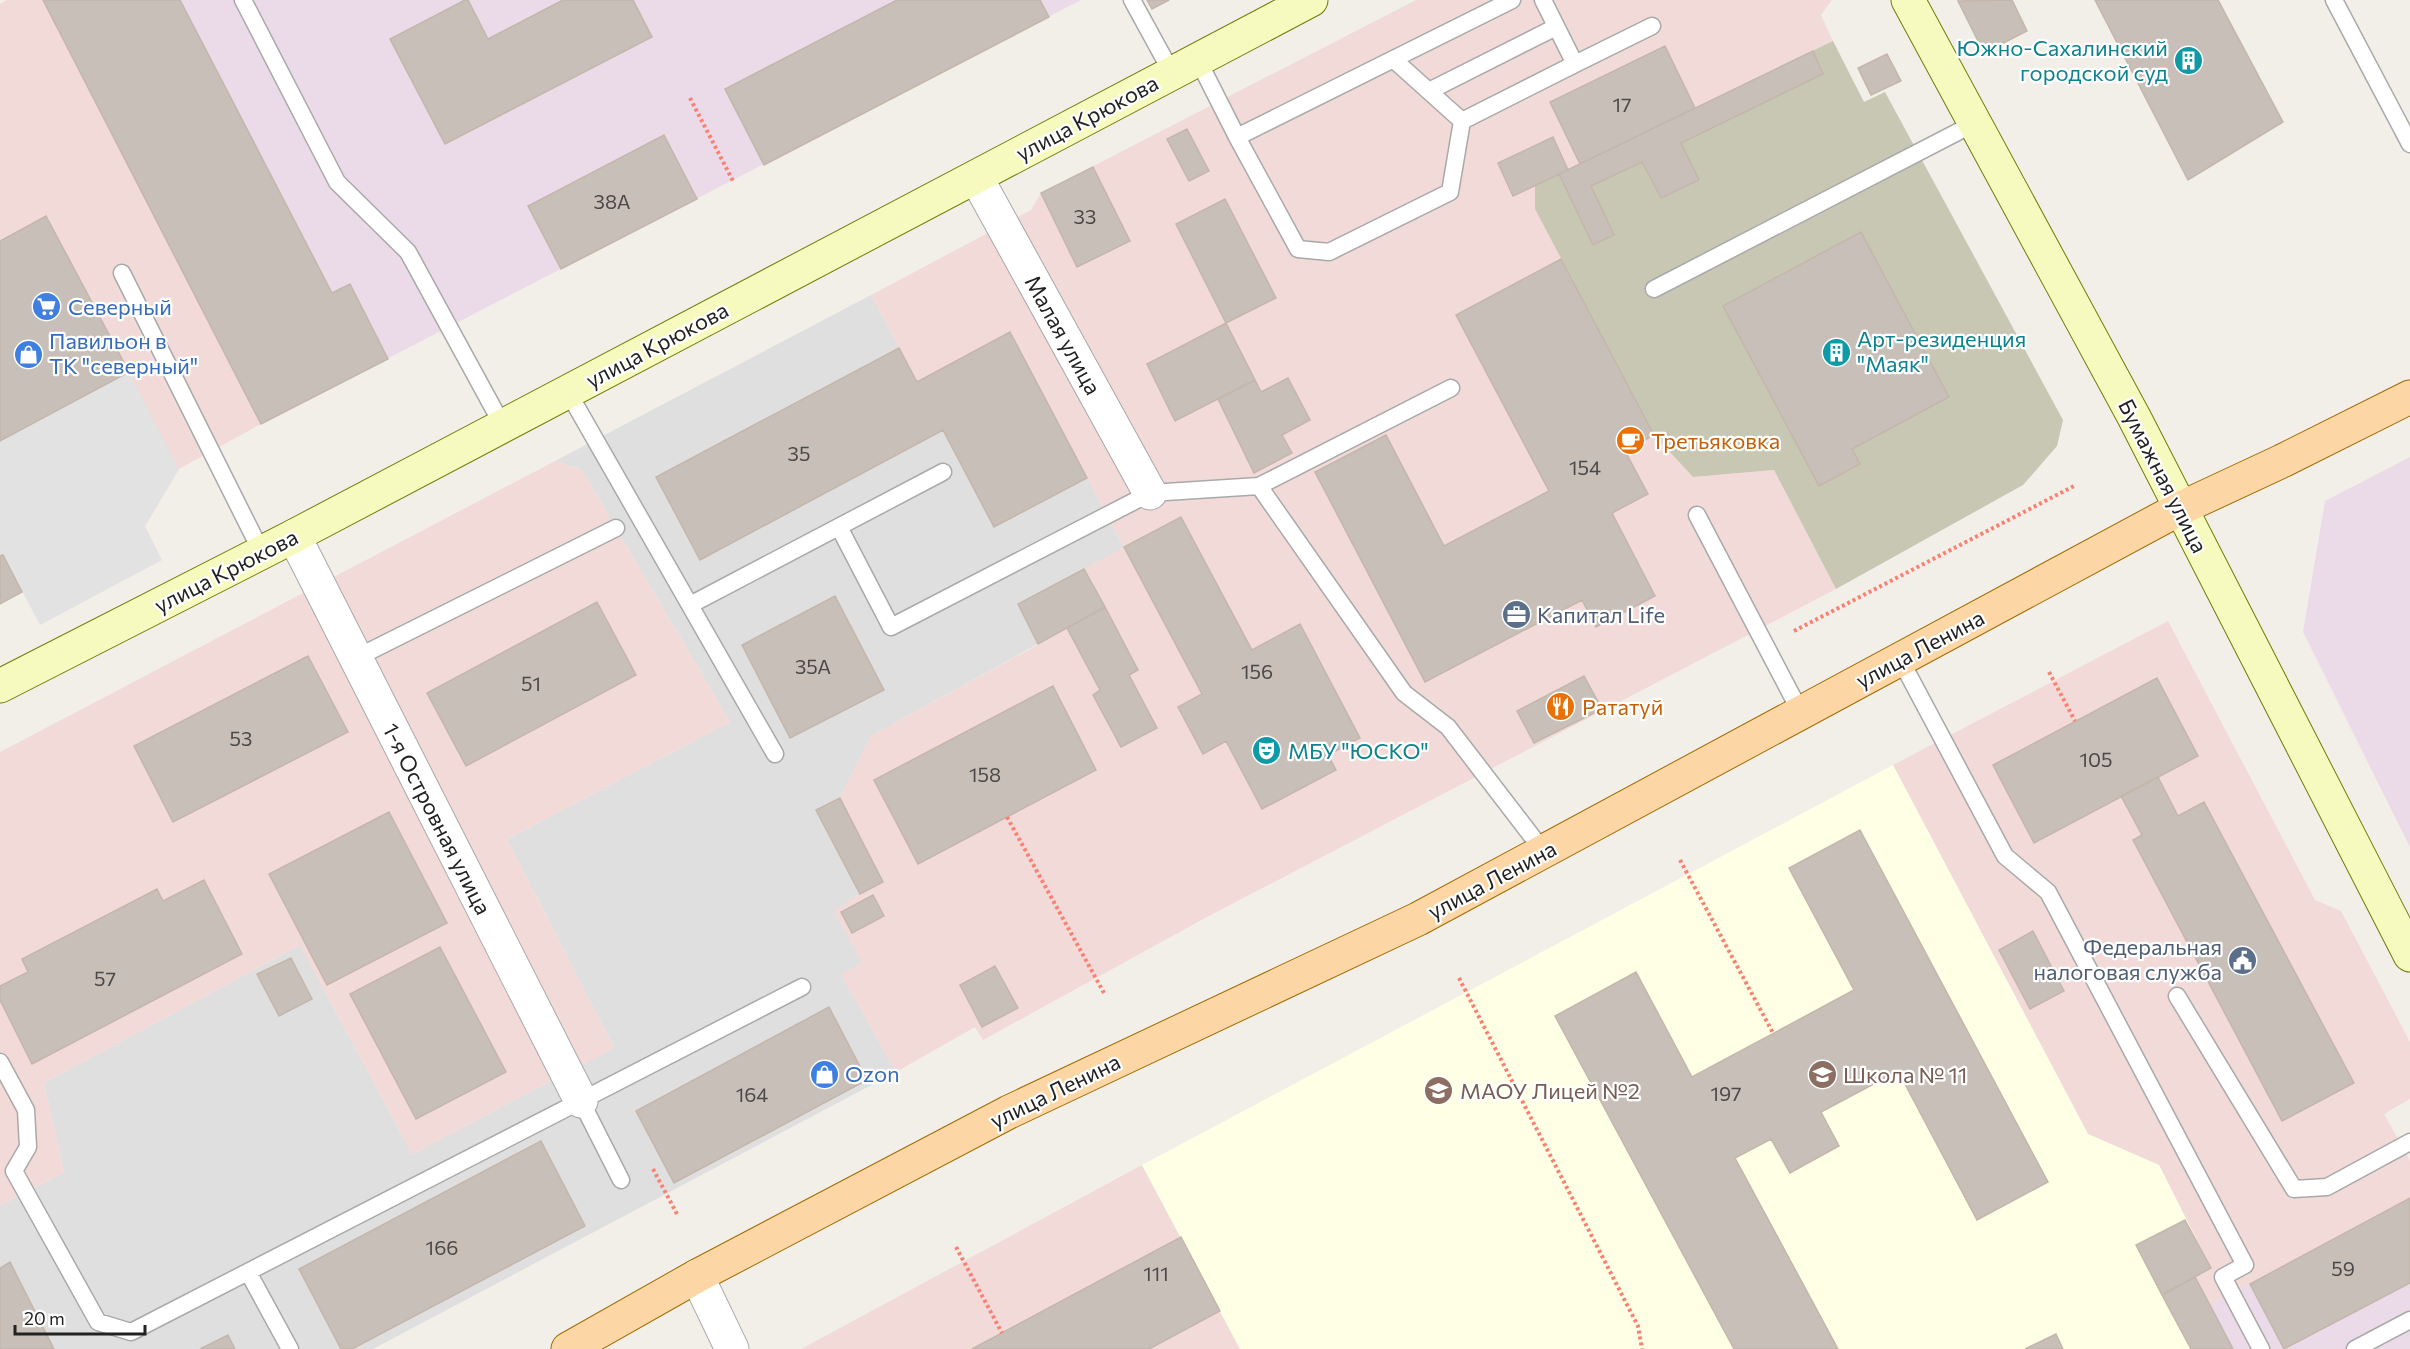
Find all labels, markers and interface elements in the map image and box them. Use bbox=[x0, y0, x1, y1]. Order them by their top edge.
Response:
place label: Южно-Сахалинский городской суд bbox=[1956, 34, 2168, 86]
building icon: Южно-Сахалинский городской суд bbox=[2173, 45, 2205, 77]
street label: улица Крюкова bbox=[1011, 69, 1163, 166]
house number: 17 bbox=[1612, 92, 1632, 116]
house number: 38А bbox=[594, 189, 631, 213]
house number: 33 bbox=[1074, 204, 1096, 228]
street label: Малая улица bbox=[1020, 270, 1107, 399]
supermarket icon: Северный bbox=[31, 291, 63, 323]
place label: Северный bbox=[68, 293, 172, 320]
street label: улица Крюкова bbox=[581, 296, 733, 393]
place label: Арт-резиденция "Маяк" bbox=[1857, 325, 2026, 377]
place label: Павильон в ТК "северный" bbox=[49, 327, 198, 379]
building icon: Арт-резиденция "Маяк" bbox=[1820, 336, 1852, 368]
shop icon: Павильон в ТК "северный" bbox=[12, 338, 44, 370]
street label: Бумажная улица bbox=[2113, 394, 2214, 557]
cafe icon: Третьяковка bbox=[1614, 425, 1646, 457]
place label: Третьяковка bbox=[1651, 427, 1780, 454]
house number: 35 bbox=[788, 441, 810, 465]
house number: 154 bbox=[1569, 455, 1601, 479]
street label: улица Крюкова bbox=[149, 523, 302, 618]
office icon: Капитал Life bbox=[1500, 599, 1532, 631]
place label: Капитал Life bbox=[1537, 601, 1665, 628]
street label: улица Ленина bbox=[1851, 603, 1989, 694]
house number: 35А bbox=[795, 654, 831, 678]
house number: 156 bbox=[1241, 659, 1273, 683]
house number: 51 bbox=[521, 671, 541, 695]
restaurant icon: Рататуй bbox=[1545, 691, 1577, 723]
place label: Рататуй bbox=[1582, 693, 1663, 720]
street label: 1-я Островная улица bbox=[377, 719, 497, 919]
house number: 53 bbox=[230, 726, 252, 750]
theatre icon: МБУ "ЮСКО" bbox=[1251, 735, 1283, 767]
place label: МБУ "ЮСКО" bbox=[1288, 737, 1429, 764]
house number: 105 bbox=[2079, 747, 2113, 771]
house number: 158 bbox=[969, 762, 1001, 786]
street label: улица Ленина bbox=[1423, 834, 1561, 925]
place label: Федеральная налоговая служба bbox=[2034, 933, 2222, 985]
public building icon: Федеральная налоговая служба bbox=[2227, 944, 2259, 976]
house number: 57 bbox=[94, 966, 116, 990]
street label: улица Ленина bbox=[985, 1047, 1124, 1134]
shop icon: Ozon bbox=[808, 1058, 840, 1090]
school or university icon: Школа № 11 bbox=[1806, 1059, 1838, 1091]
place label: Ozon bbox=[845, 1060, 900, 1087]
place label: Школа № 11 bbox=[1843, 1061, 1967, 1088]
school or university icon: МАОУ Лицей №2 bbox=[1423, 1075, 1455, 1107]
place label: МАОУ Лицей №2 bbox=[1460, 1077, 1640, 1104]
house number: 197 bbox=[1710, 1081, 1742, 1105]
house number: 164 bbox=[736, 1082, 768, 1106]
house number: 166 bbox=[426, 1235, 458, 1259]
house number: 59 bbox=[2331, 1256, 2355, 1280]
house number: 111 bbox=[1143, 1261, 1169, 1285]
scale bar bbox=[15, 1298, 146, 1336]
text: 20 m bbox=[24, 1307, 65, 1329]

